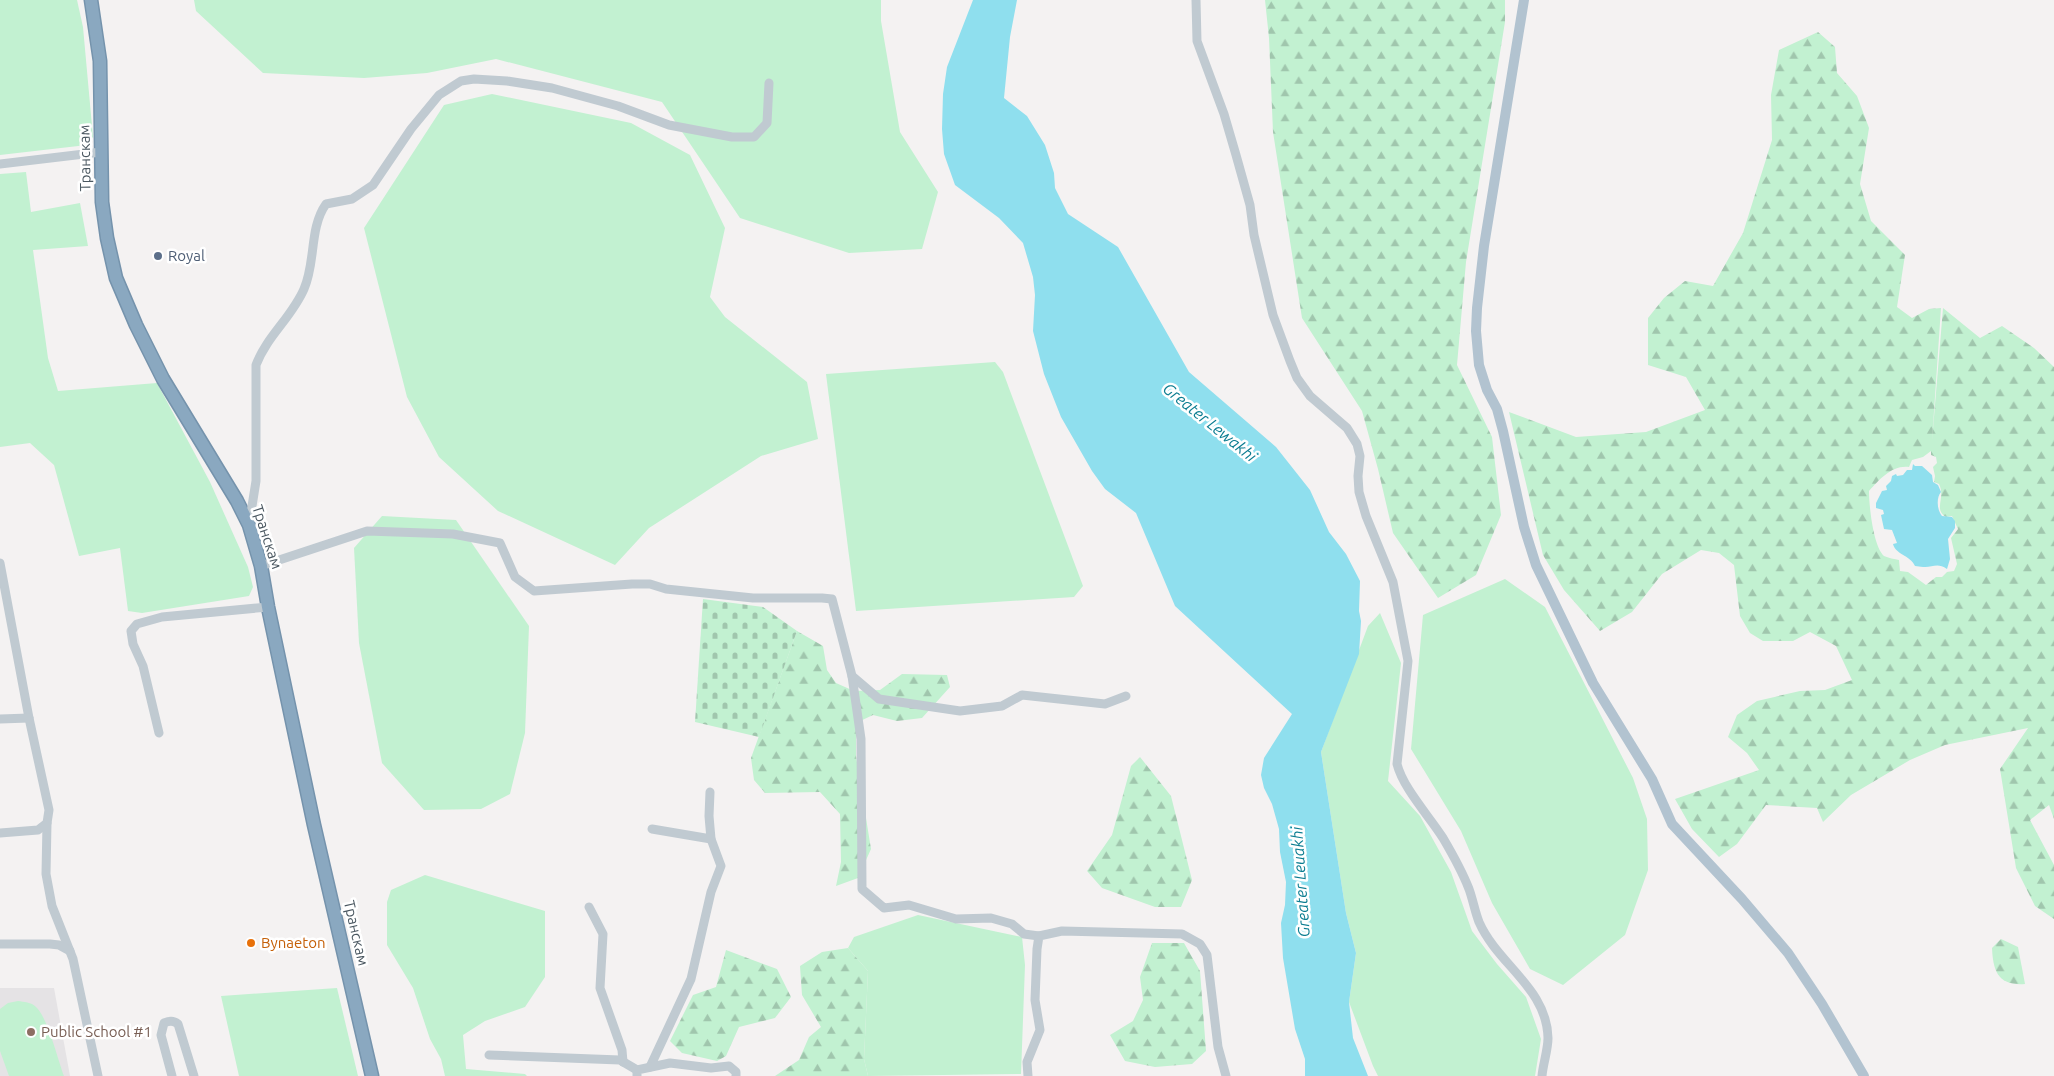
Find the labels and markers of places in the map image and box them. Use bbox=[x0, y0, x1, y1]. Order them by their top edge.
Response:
place label: Royal bbox=[168, 247, 205, 264]
marker: Royal bbox=[152, 250, 164, 262]
place label: Bynaeton bbox=[261, 934, 326, 951]
marker: Bynaeton bbox=[245, 937, 257, 949]
place label: Public School #1 bbox=[41, 1023, 152, 1040]
marker: Public School #1 bbox=[25, 1026, 37, 1038]

